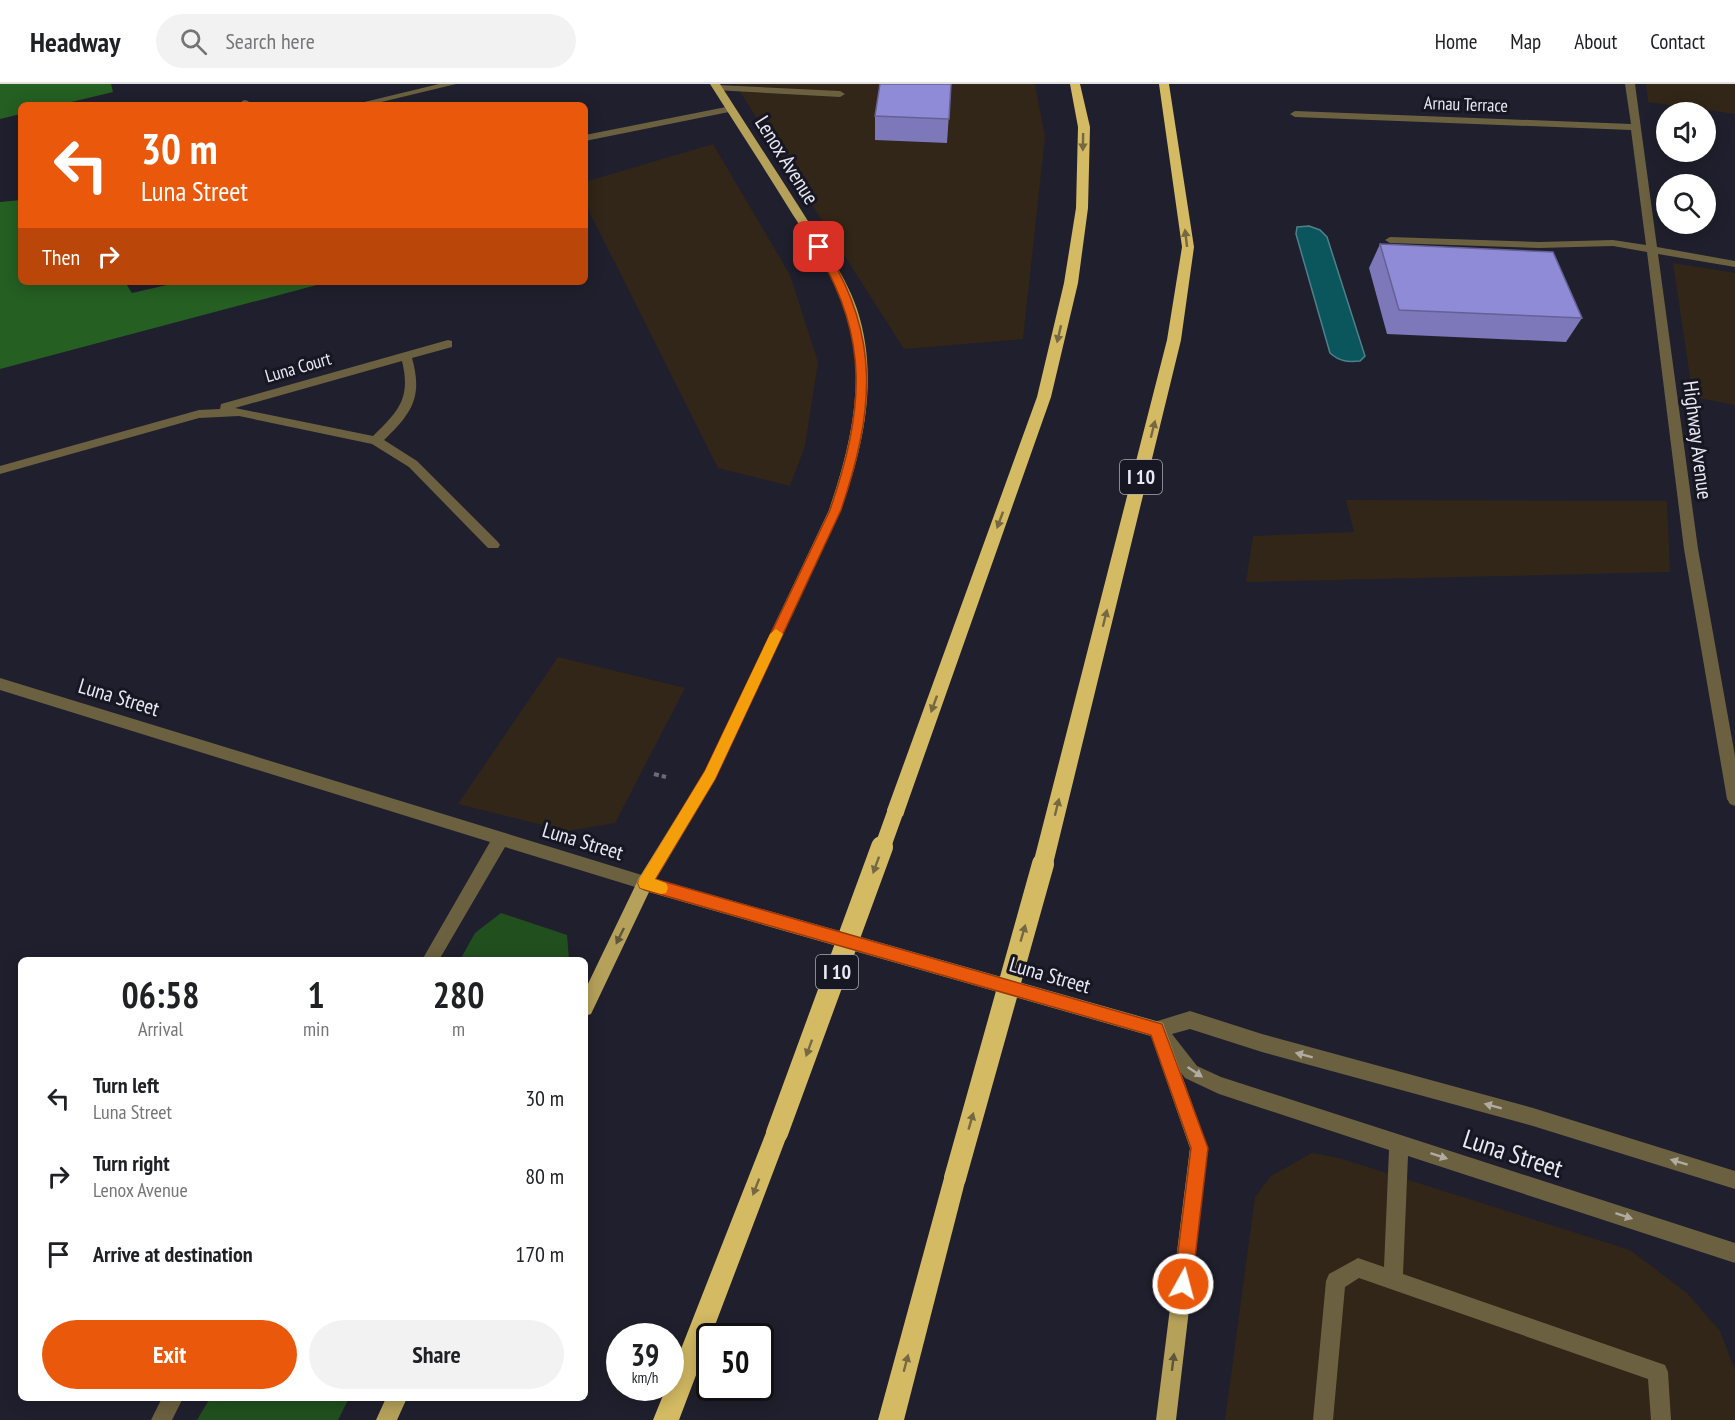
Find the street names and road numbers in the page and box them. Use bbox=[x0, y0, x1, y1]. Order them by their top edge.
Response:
street label: Arnau Terrace bbox=[1424, 91, 1508, 117]
street label: Lenox Avenue bbox=[749, 111, 825, 209]
street label: Luna Court bbox=[262, 347, 334, 387]
street label: Highway Avenue bbox=[1677, 379, 1719, 501]
road number: I 10 bbox=[1120, 460, 1162, 494]
street label: Luna Street bbox=[75, 672, 163, 722]
street label: Luna Street bbox=[539, 816, 627, 866]
street label: Luna Street bbox=[1006, 951, 1094, 999]
road number: I 10 bbox=[816, 955, 858, 989]
street label: Luna Street bbox=[1459, 1121, 1567, 1185]

